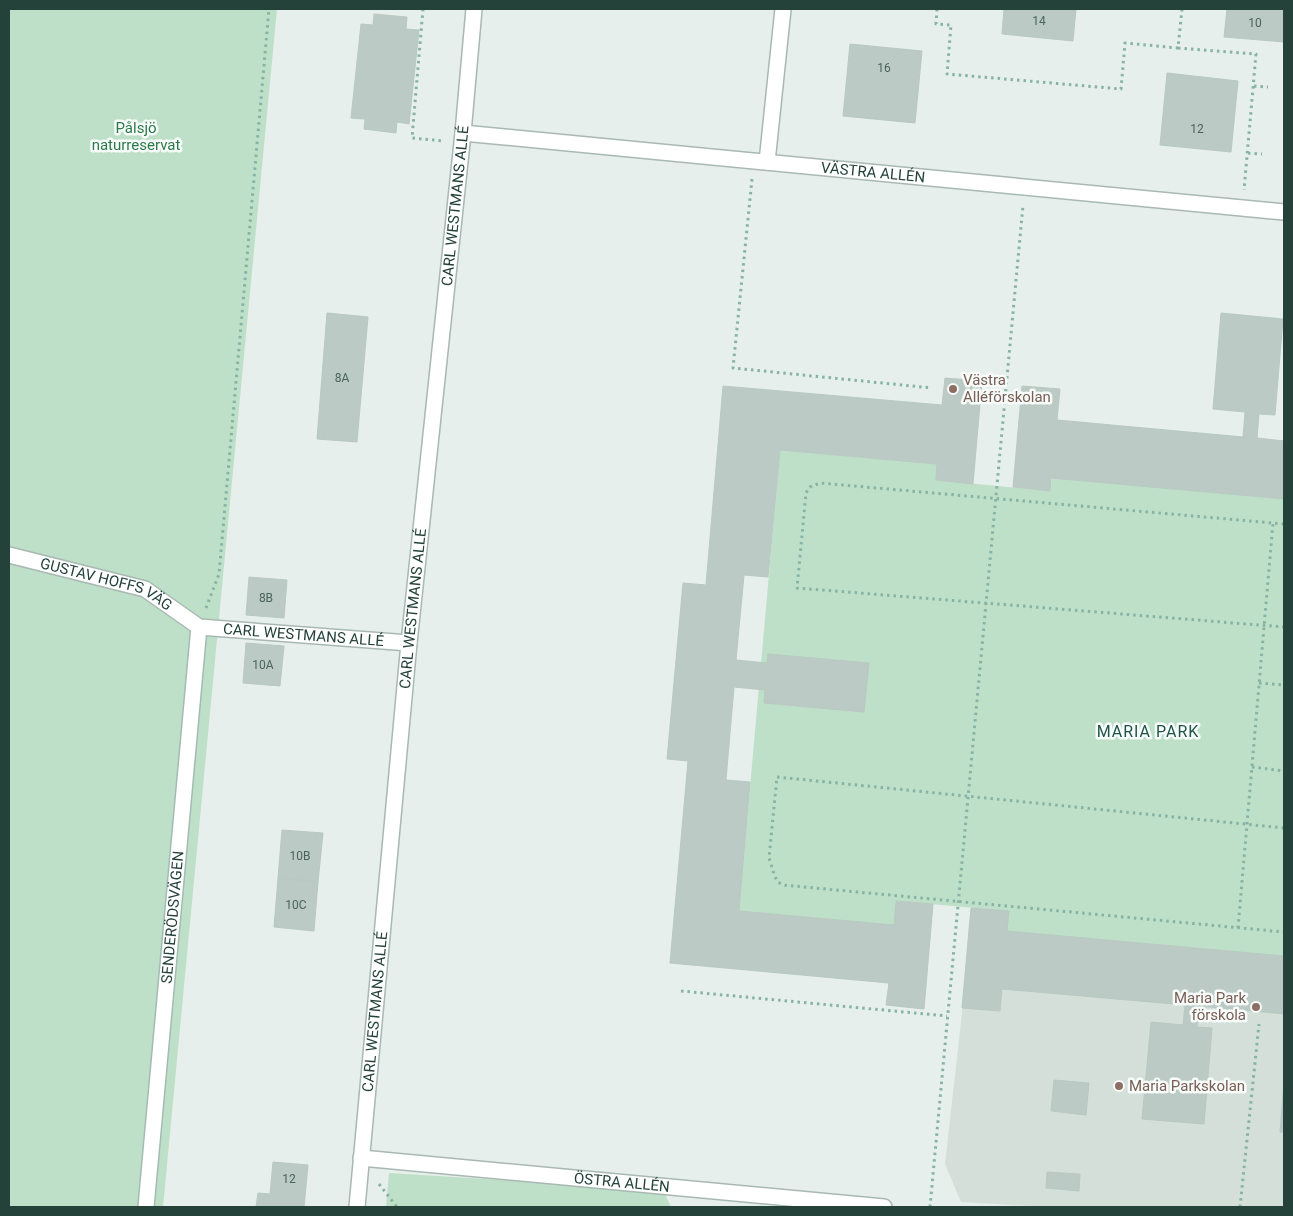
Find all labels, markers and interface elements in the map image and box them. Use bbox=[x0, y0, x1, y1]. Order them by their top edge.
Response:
house number: 14 bbox=[1032, 14, 1046, 28]
house number: 10 bbox=[1248, 16, 1262, 30]
house number: 16 bbox=[877, 61, 891, 75]
park label: Pålsjö naturreservat bbox=[92, 119, 180, 154]
house number: 12 bbox=[1190, 122, 1204, 136]
street label: CARL WESTMANS ALLÉ bbox=[438, 124, 473, 287]
street label: VÄSTRA ALLÉN bbox=[820, 158, 926, 186]
house number: 8A bbox=[335, 371, 349, 385]
place label: Västra Alléförskolan bbox=[963, 371, 1051, 406]
marker: Västra Alléförskolan bbox=[947, 383, 959, 395]
street label: CARL WESTMANS ALLÉ bbox=[396, 527, 430, 690]
street label: GUSTAV HOFFS VÄG bbox=[38, 554, 176, 614]
house number: 8B bbox=[259, 591, 273, 605]
street label: CARL WESTMANS ALLÉ bbox=[222, 620, 385, 650]
house number: 10A bbox=[252, 658, 274, 672]
district label: MARIA PARK bbox=[1097, 722, 1199, 741]
house number: 10B bbox=[290, 849, 310, 863]
street label: SENDERÖDSVÄGEN bbox=[157, 850, 187, 984]
house number: 10C bbox=[285, 898, 307, 912]
street label: CARL WESTMANS ALLÉ bbox=[359, 930, 391, 1093]
place label: Maria Park förskola bbox=[1174, 989, 1246, 1024]
marker: Maria Park förskola bbox=[1250, 1001, 1262, 1013]
place label: Maria Parkskolan bbox=[1129, 1077, 1245, 1095]
marker: Maria Parkskolan bbox=[1113, 1080, 1125, 1092]
street label: ÖSTRA ALLÉN bbox=[573, 1169, 671, 1196]
house number: 12 bbox=[282, 1172, 296, 1186]

